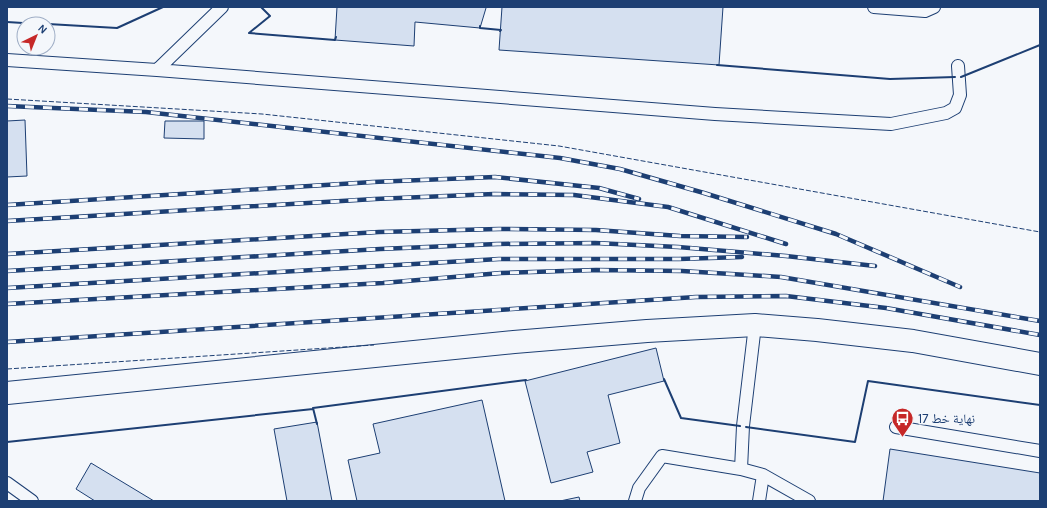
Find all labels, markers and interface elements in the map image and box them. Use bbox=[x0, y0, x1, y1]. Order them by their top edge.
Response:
north arrow bbox=[16, 16, 56, 56]
text: N bbox=[35, 22, 50, 36]
bus stop icon: 17 نهاية خط bbox=[890, 405, 916, 438]
place label: 17 نهاية خط bbox=[918, 411, 975, 426]

